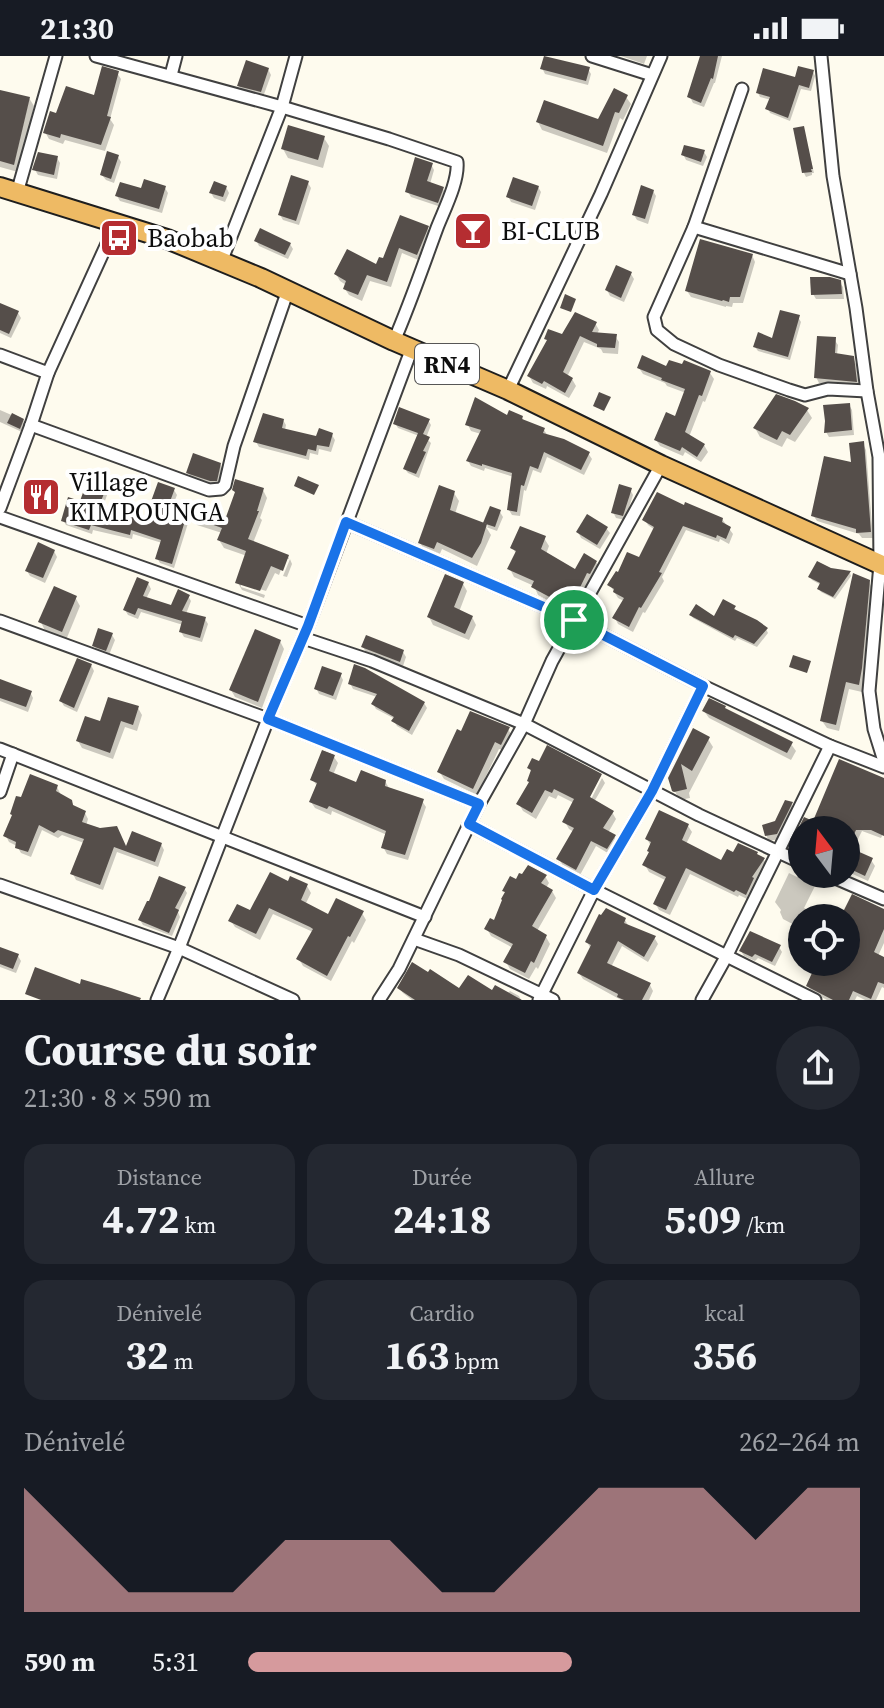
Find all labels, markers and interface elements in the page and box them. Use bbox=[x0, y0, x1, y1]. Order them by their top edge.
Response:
text: 21:30 bbox=[40, 8, 114, 49]
bar icon: BI-CLUB bbox=[452, 210, 494, 252]
place label: BI-CLUB bbox=[501, 213, 600, 249]
bus stop icon: Baobab bbox=[98, 217, 140, 259]
place label: Baobab bbox=[147, 220, 234, 256]
road number: RN4 bbox=[415, 344, 479, 384]
place label: Village KIMPOUNGA bbox=[69, 464, 225, 530]
restaurant icon: Village KIMPOUNGA bbox=[20, 476, 62, 518]
pin bbox=[540, 586, 608, 654]
icon: arrive bbox=[552, 598, 596, 642]
north arrow bbox=[788, 816, 860, 888]
map controls bbox=[788, 816, 860, 976]
button: locate bbox=[788, 904, 860, 976]
text: Course du soir bbox=[24, 1019, 317, 1080]
button: share bbox=[776, 1026, 860, 1110]
text: 21:30 · 8 × 590 m bbox=[24, 1080, 211, 1116]
text: Distance bbox=[117, 1162, 202, 1192]
text: Durée bbox=[412, 1162, 472, 1192]
text: Allure bbox=[694, 1162, 755, 1192]
text: 4.72 bbox=[102, 1192, 179, 1246]
text: 24:18 bbox=[393, 1192, 491, 1246]
text: 5:09 bbox=[664, 1192, 741, 1246]
text: km bbox=[179, 1210, 216, 1240]
text: /km bbox=[741, 1210, 785, 1240]
text: Dénivelé bbox=[116, 1298, 202, 1328]
text: Cardio bbox=[409, 1298, 475, 1328]
text: kcal bbox=[705, 1298, 745, 1328]
text: 32 bbox=[125, 1328, 169, 1382]
text: 163 bbox=[384, 1328, 449, 1382]
text: 356 bbox=[692, 1328, 757, 1382]
text: m bbox=[169, 1346, 193, 1376]
text: bpm bbox=[449, 1346, 500, 1376]
text: Dénivelé bbox=[24, 1424, 125, 1460]
text: 262–264 m bbox=[739, 1424, 860, 1460]
text: 590 m bbox=[24, 1644, 95, 1680]
text: 5:31 bbox=[152, 1644, 199, 1680]

